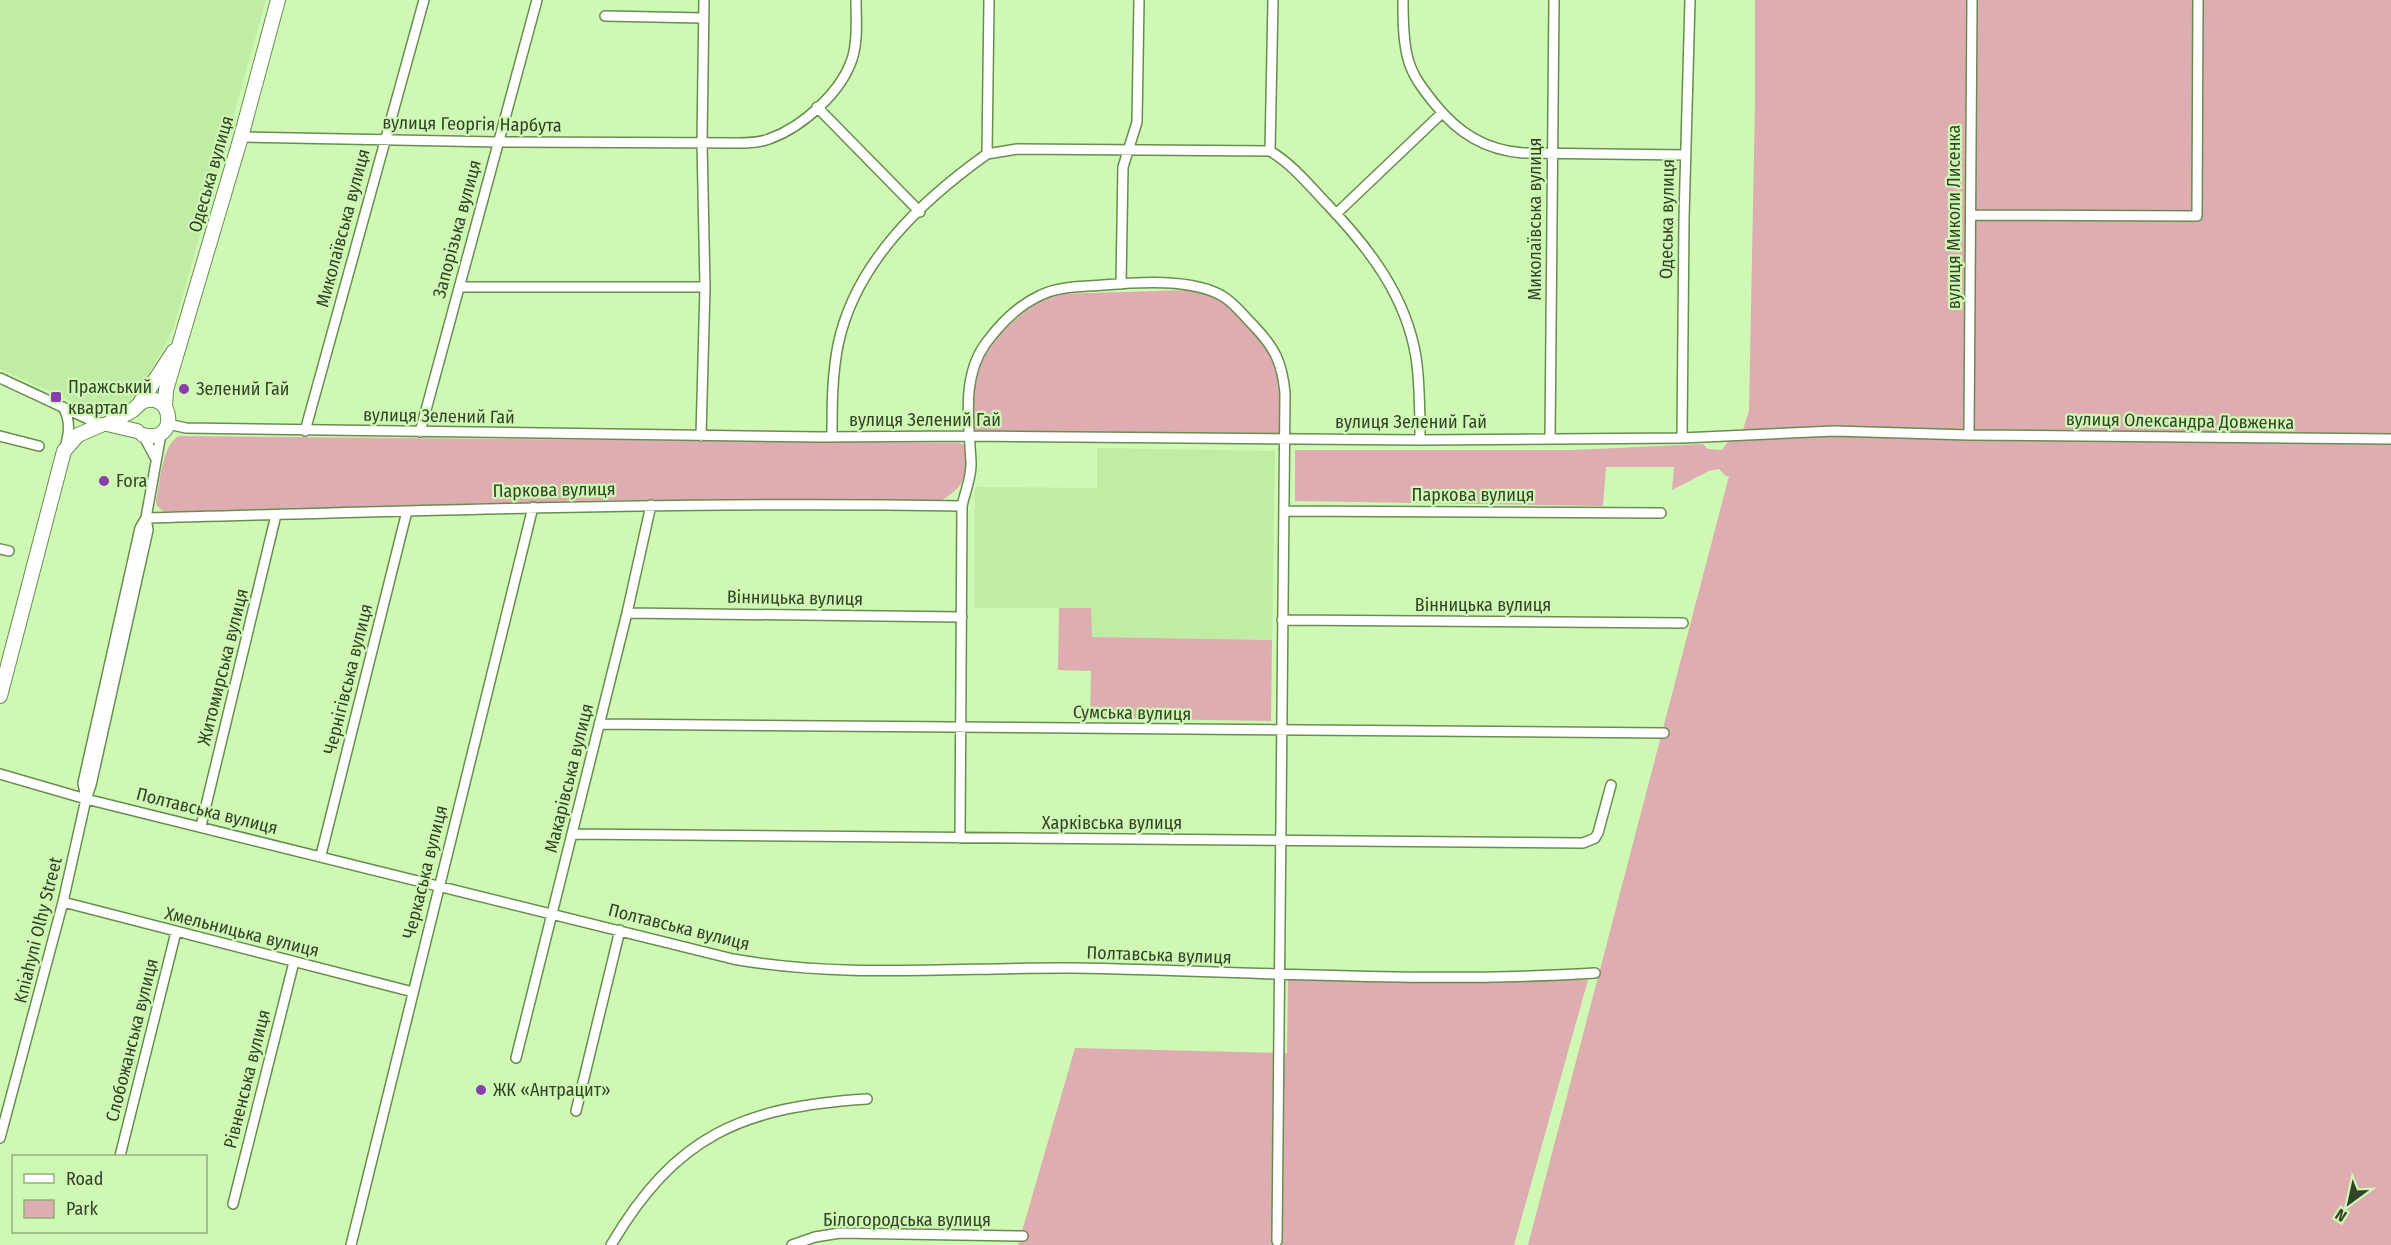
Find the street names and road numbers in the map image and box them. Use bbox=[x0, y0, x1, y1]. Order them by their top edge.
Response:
street label: вулиця Георгія Нарбута bbox=[382, 111, 562, 137]
street label: Одеська вулиця bbox=[184, 113, 238, 235]
street label: вулиця Миколи Лисенка bbox=[1943, 125, 1965, 309]
street label: Миколаївська вулиця bbox=[1524, 138, 1546, 300]
street label: Миколаївська вулиця bbox=[311, 146, 375, 310]
street label: Запорізька вулиця bbox=[428, 158, 486, 300]
street label: Одеська вулиця bbox=[1655, 159, 1679, 279]
street label: вулиця Зелений Гай bbox=[363, 404, 515, 428]
street label: вулиця Олександра Довженка bbox=[2066, 408, 2295, 434]
street label: вулиця Зелений Гай bbox=[849, 409, 1001, 431]
street label: вулиця Зелений Гай bbox=[1335, 411, 1487, 433]
street label: Паркова вулиця bbox=[492, 478, 616, 502]
street label: Паркова вулиця bbox=[1412, 484, 1534, 506]
street label: Житомирська вулиця bbox=[193, 586, 253, 748]
street label: Вінницька вулиця bbox=[727, 586, 863, 610]
street label: Вінницька вулиця bbox=[1415, 594, 1551, 616]
street label: Чернігівська вулиця bbox=[319, 602, 377, 756]
street label: Макарівська вулиця bbox=[540, 701, 598, 855]
street label: Сумська вулиця bbox=[1073, 701, 1191, 725]
street label: Полтавська вулиця bbox=[134, 783, 280, 839]
street label: Черкаська вулиця bbox=[398, 803, 452, 941]
street label: Харківська вулиця bbox=[1042, 812, 1182, 834]
street label: Kniahyni Olhy Street bbox=[9, 854, 67, 1005]
street label: Полтавська вулиця bbox=[606, 899, 752, 955]
street label: Хмельницька вулиця bbox=[163, 902, 321, 962]
street label: Полтавська вулиця bbox=[1086, 941, 1232, 969]
street label: Слобожанська вулиця bbox=[101, 956, 163, 1124]
street label: Рівненська вулиця bbox=[219, 1007, 275, 1151]
street label: Білогородська вулиця bbox=[823, 1209, 991, 1231]

